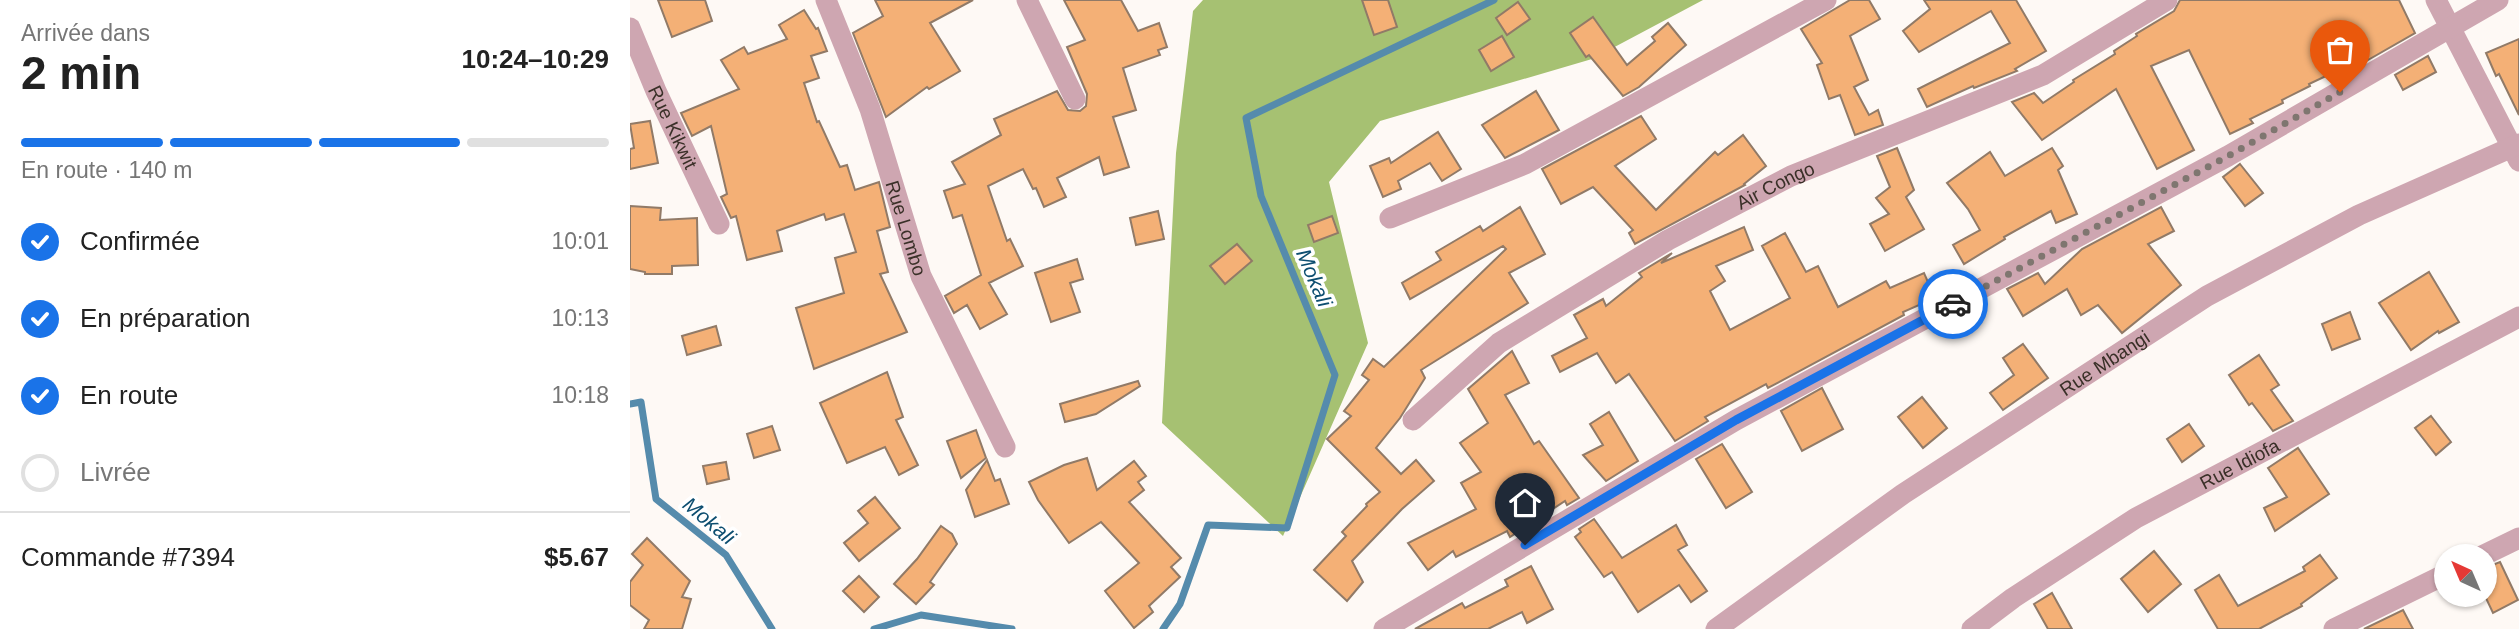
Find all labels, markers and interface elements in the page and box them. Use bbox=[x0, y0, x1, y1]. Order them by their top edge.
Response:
text: Arrivée dans bbox=[21, 20, 150, 46]
pin bbox=[2310, 20, 2370, 92]
icon: bag bbox=[2321, 31, 2359, 69]
text: 10:24–10:29 bbox=[462, 44, 609, 74]
text: 2 min bbox=[21, 47, 141, 99]
street label: Rue Kikwit bbox=[644, 82, 702, 173]
text: En route · 140 m bbox=[21, 157, 192, 183]
street label: Air Congo bbox=[1733, 158, 1818, 214]
street label: Rue Lombo bbox=[881, 178, 930, 278]
icon: check bbox=[21, 223, 59, 261]
text: Confirmée bbox=[80, 226, 200, 256]
text: 10:01 bbox=[551, 228, 609, 254]
water label: Mokali bbox=[1292, 245, 1337, 311]
courier bbox=[1918, 269, 1988, 339]
icon: car bbox=[1934, 285, 1972, 323]
icon: check bbox=[21, 300, 59, 338]
text: En préparation bbox=[80, 303, 251, 333]
text: 10:13 bbox=[551, 305, 609, 331]
street label: Rue Mbangi bbox=[2056, 326, 2153, 400]
icon: check bbox=[21, 377, 59, 415]
text: En route bbox=[80, 380, 178, 410]
text: 10:18 bbox=[551, 382, 609, 408]
street label: Rue Idiofa bbox=[2196, 434, 2283, 494]
text: Livrée bbox=[80, 457, 151, 487]
pin bbox=[1495, 473, 1555, 545]
icon: home bbox=[1506, 484, 1544, 522]
water label: Mokali bbox=[679, 492, 741, 550]
text: Commande #7394 bbox=[21, 542, 235, 572]
text: $5.67 bbox=[544, 542, 609, 572]
north arrow bbox=[2434, 544, 2497, 607]
map controls bbox=[2434, 544, 2497, 607]

